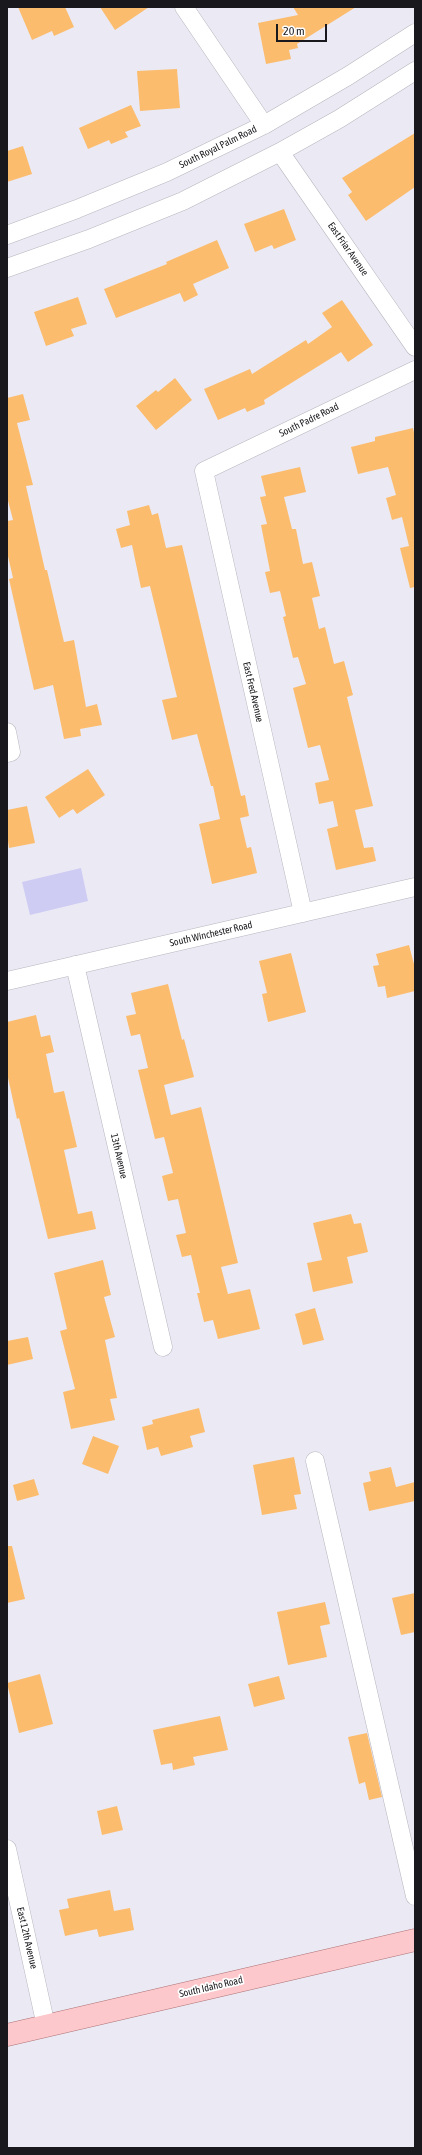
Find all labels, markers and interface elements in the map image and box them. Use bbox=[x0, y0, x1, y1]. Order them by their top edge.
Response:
scale bar bbox=[278, 16, 329, 42]
text: 20 m bbox=[283, 24, 305, 38]
street label: South Royal Palm Road bbox=[177, 123, 259, 171]
street label: East Friar Avenue bbox=[325, 220, 371, 278]
street label: South Padre Road bbox=[277, 400, 341, 440]
street label: East Fred Avenue bbox=[240, 661, 266, 723]
street label: South Winchester Road bbox=[168, 919, 254, 949]
street label: 13th Avenue bbox=[108, 1132, 130, 1180]
street label: East 12th Avenue bbox=[14, 1906, 40, 1970]
street label: South Idaho Road bbox=[178, 1974, 244, 2000]

